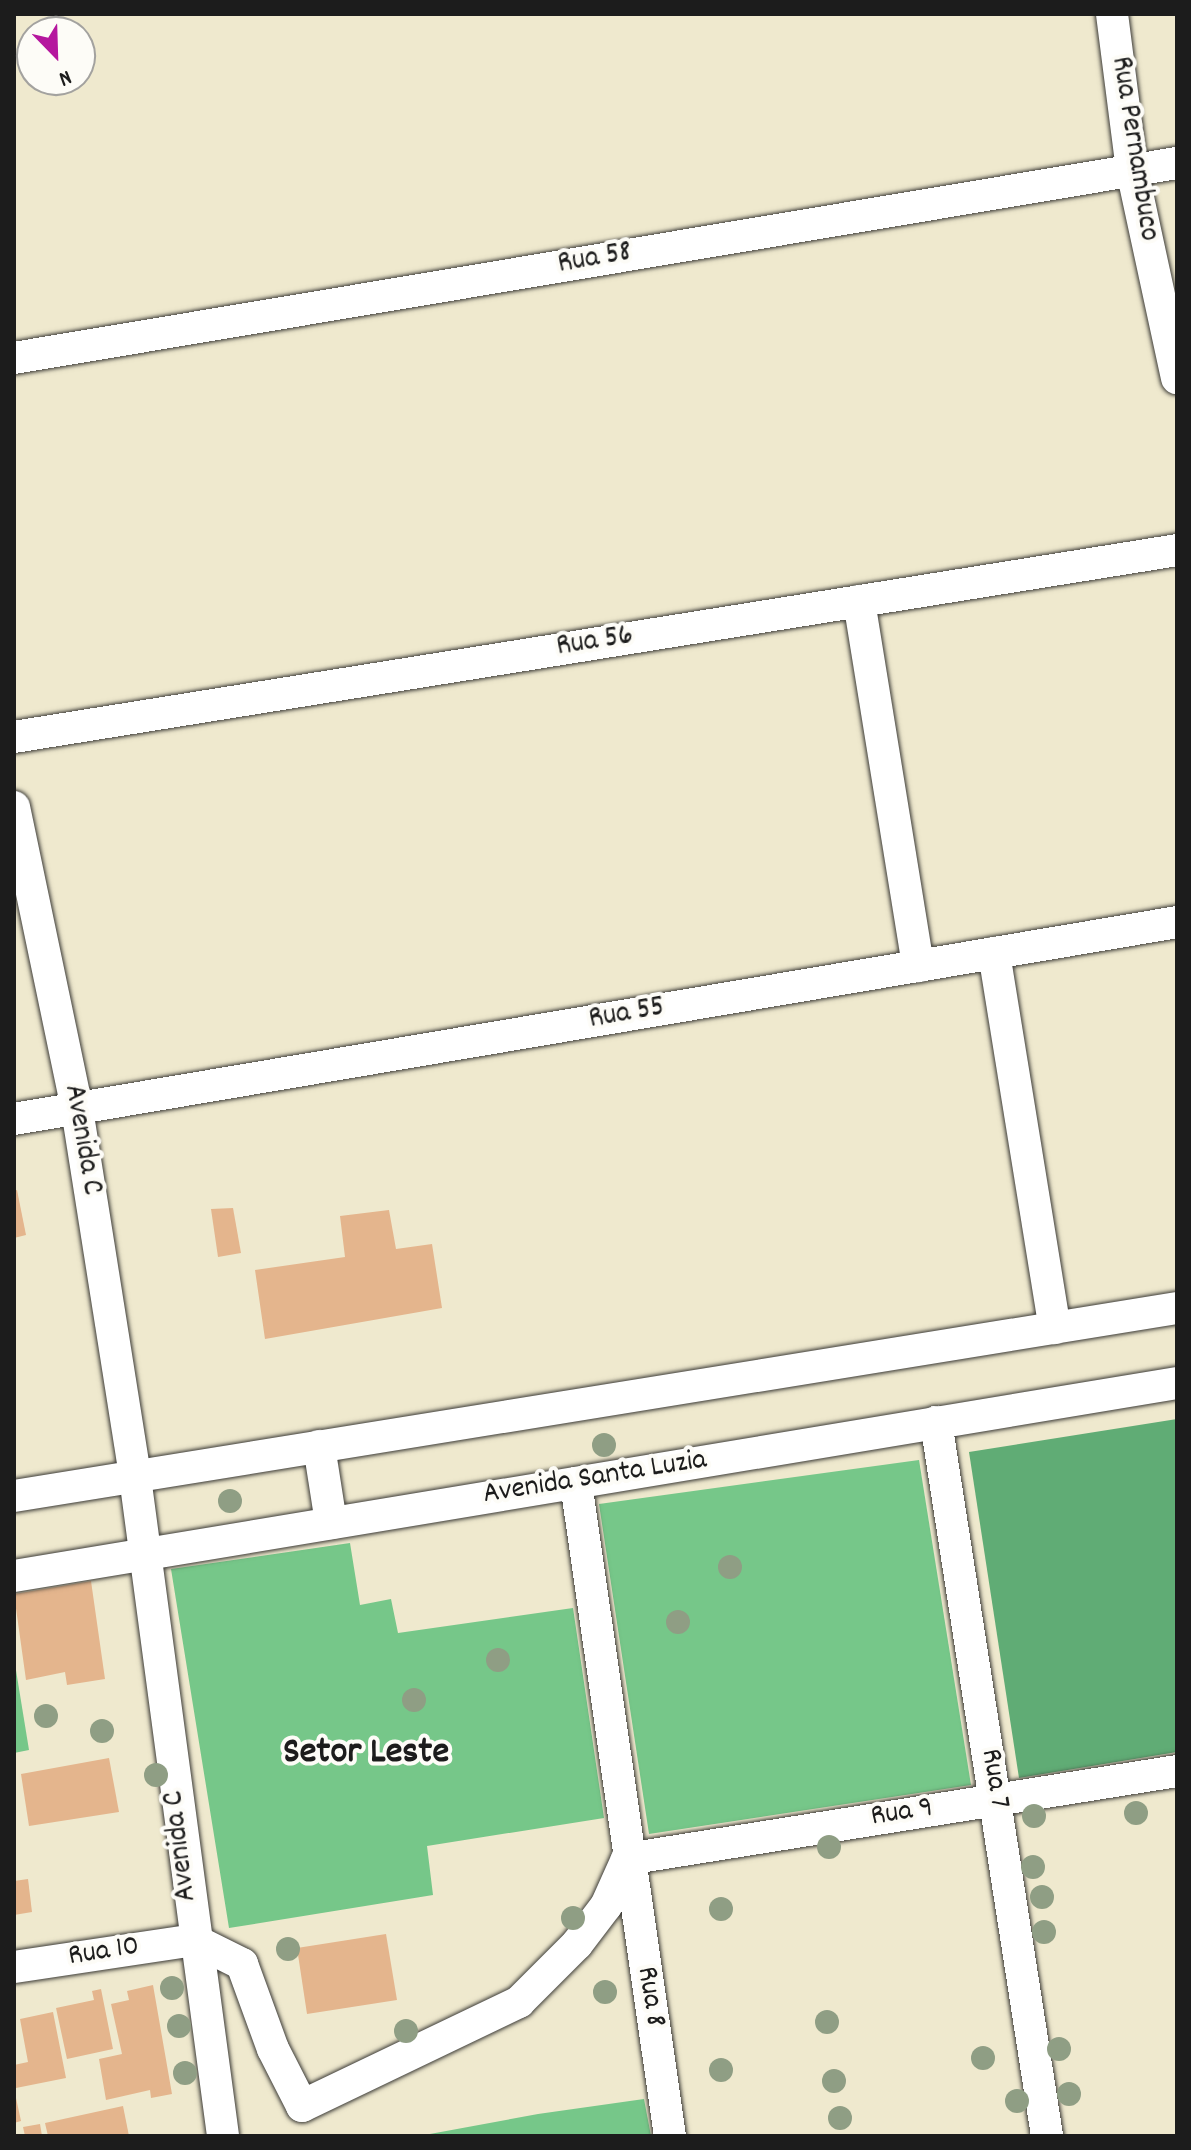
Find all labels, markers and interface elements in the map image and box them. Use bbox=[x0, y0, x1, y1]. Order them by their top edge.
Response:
north arrow bbox=[16, 16, 96, 96]
street label: Rua Pernambuco bbox=[1101, 54, 1165, 244]
text: N bbox=[54, 60, 76, 93]
street label: Rua 58 bbox=[555, 236, 635, 284]
street label: Rua 56 bbox=[554, 619, 636, 667]
street label: Rua 55 bbox=[586, 991, 668, 1039]
street label: Avenida C bbox=[54, 1082, 108, 1198]
street label: Avenida Santa Luzia bbox=[481, 1444, 709, 1514]
district label: Setor Leste bbox=[283, 1731, 449, 1777]
street label: Rua 7 bbox=[971, 1747, 1015, 1811]
street label: Avenida C bbox=[157, 1789, 207, 1903]
street label: Rua 9 bbox=[868, 1791, 936, 1837]
street label: Rua 10 bbox=[66, 1930, 142, 1976]
street label: Rua 8 bbox=[626, 1964, 672, 2030]

